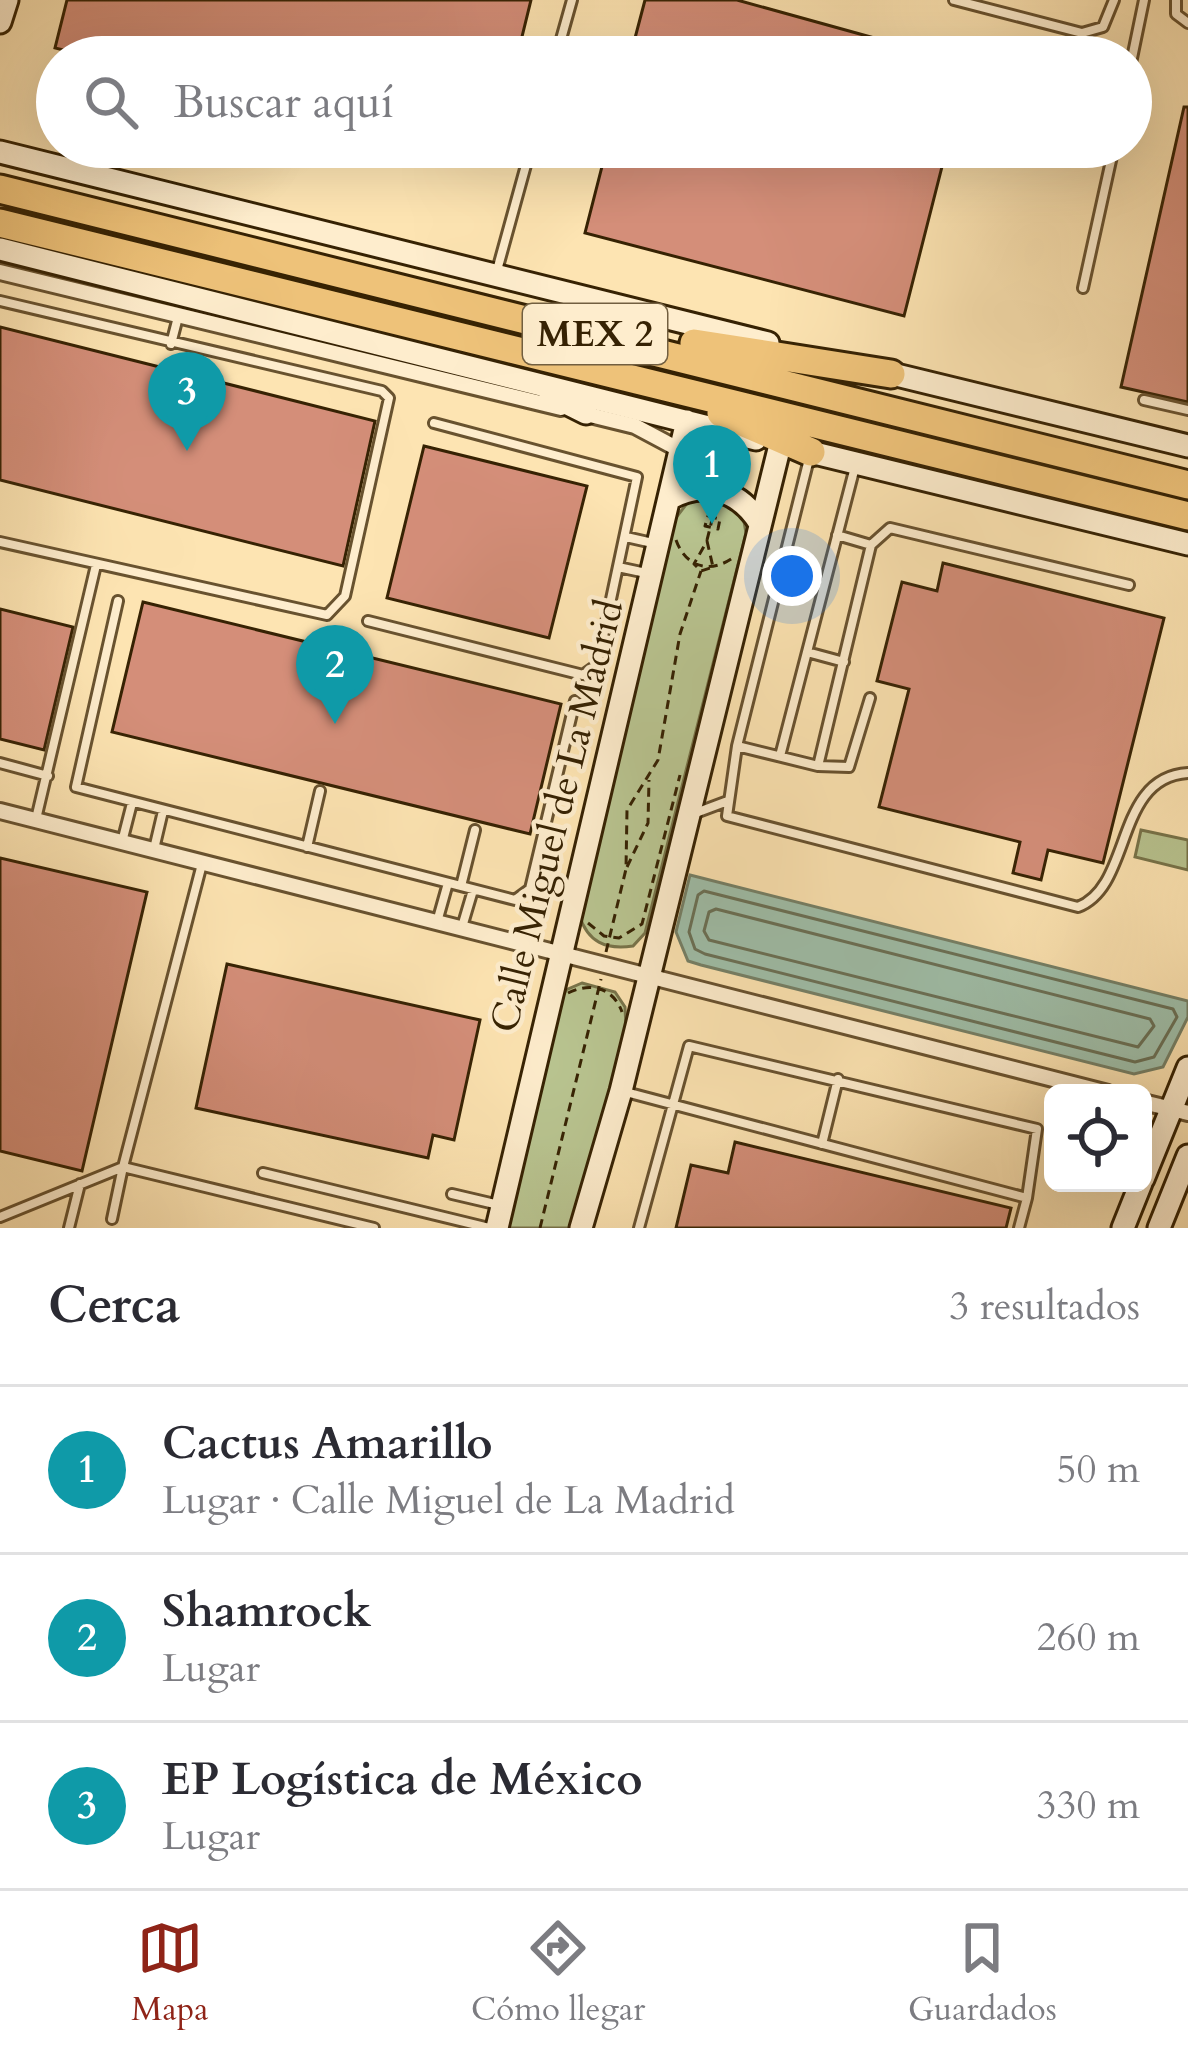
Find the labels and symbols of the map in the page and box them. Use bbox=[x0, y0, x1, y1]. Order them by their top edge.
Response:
road number: MEX 2 bbox=[523, 304, 667, 364]
pin: 3 bbox=[148, 352, 226, 451]
pin: 1 bbox=[673, 425, 751, 524]
your location bbox=[762, 546, 822, 606]
street label: Calle Miguel de La Madrid bbox=[478, 594, 636, 1038]
pin: 2 bbox=[296, 625, 374, 724]

